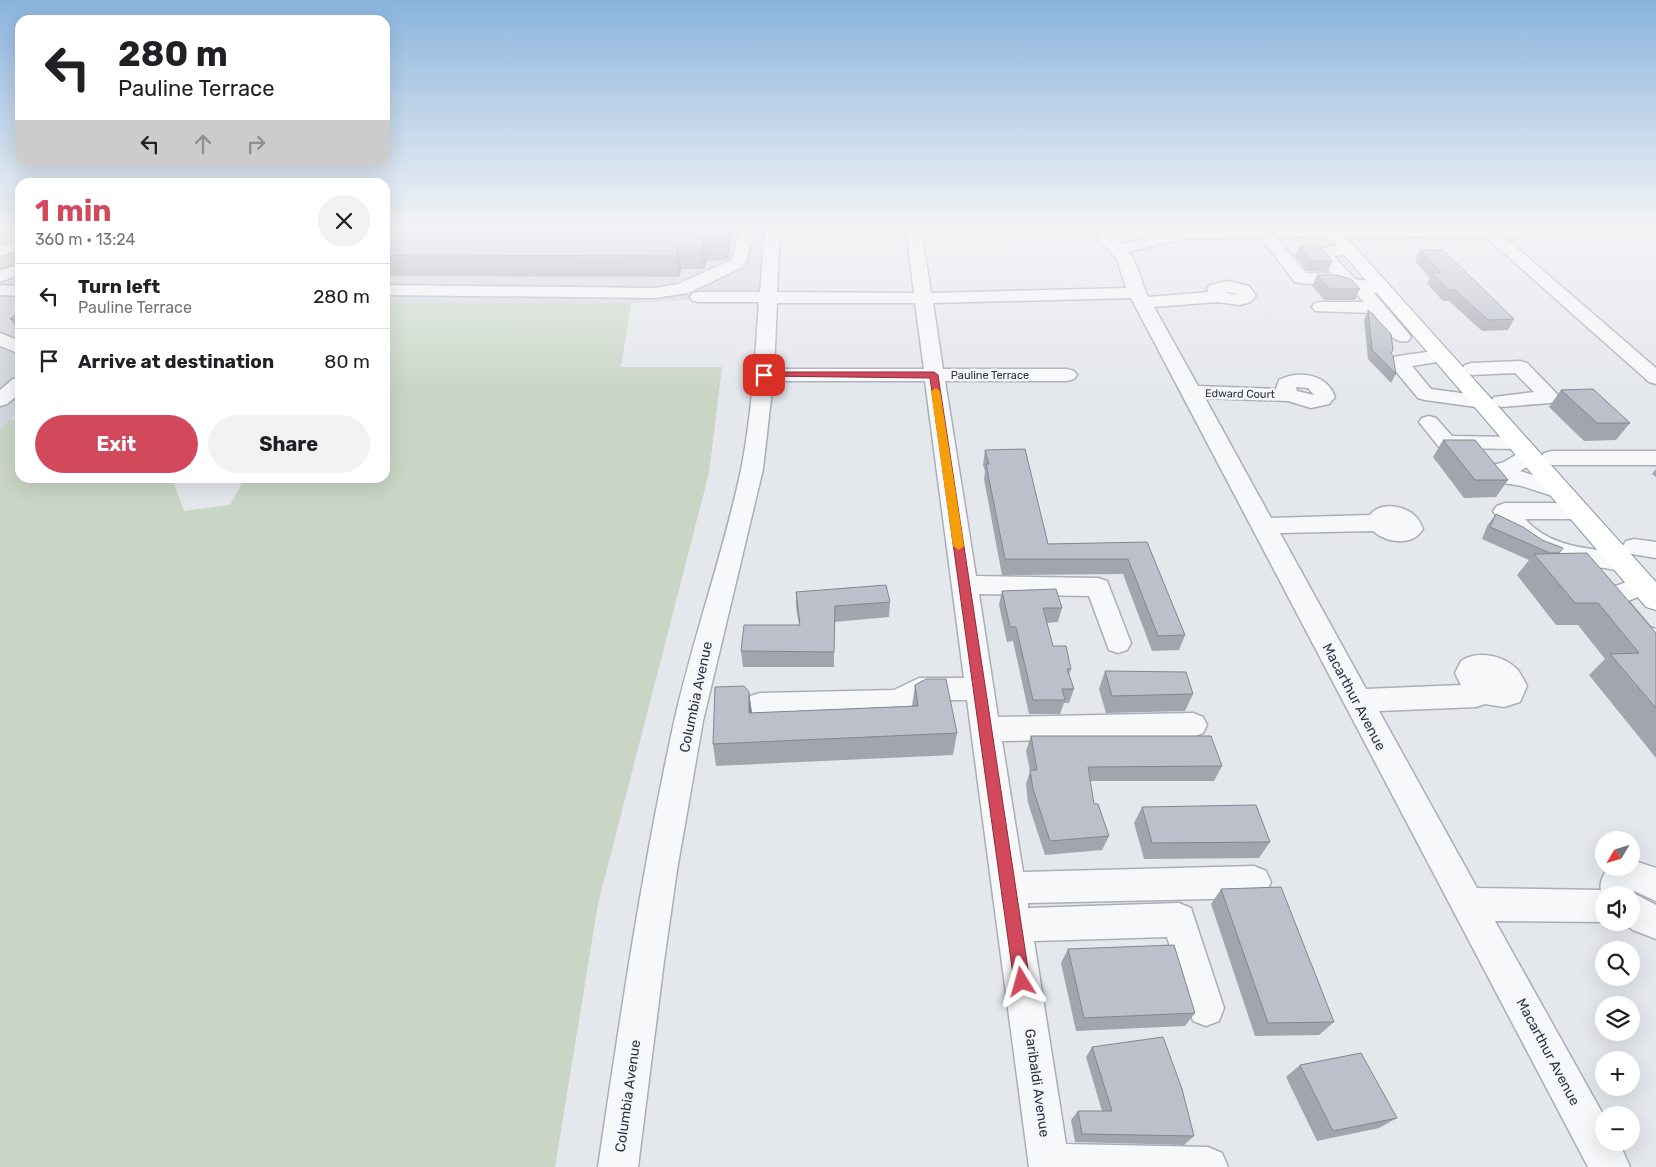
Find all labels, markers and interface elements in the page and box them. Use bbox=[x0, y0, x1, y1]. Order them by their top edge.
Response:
text: 280 m bbox=[118, 33, 228, 75]
icon: left bbox=[35, 35, 100, 100]
text: Pauline Terrace bbox=[118, 75, 275, 102]
icon: left bbox=[136, 130, 164, 158]
icon: ahead bbox=[189, 130, 217, 158]
icon: right bbox=[242, 130, 270, 158]
text: 1 min bbox=[35, 193, 112, 229]
button: close bbox=[318, 195, 370, 247]
text: 360 m · 13:24 bbox=[35, 230, 135, 249]
text: Turn left bbox=[78, 275, 160, 298]
icon: left bbox=[35, 282, 63, 310]
text: 280 m bbox=[313, 285, 370, 308]
text: Pauline Terrace bbox=[78, 298, 192, 317]
icon: arrive bbox=[35, 347, 63, 375]
text: Arrive at destination bbox=[78, 350, 274, 373]
text: 80 m bbox=[324, 350, 370, 373]
pin bbox=[743, 354, 785, 396]
icon: arrive bbox=[750, 361, 778, 389]
street label: Pauline Terrace bbox=[951, 369, 1029, 382]
street label: Edward Court bbox=[1205, 387, 1276, 401]
button: Exit bbox=[35, 415, 198, 473]
button: Share bbox=[208, 415, 370, 473]
street label: Columbia Avenue bbox=[676, 640, 716, 754]
street label: Macarthur Avenue bbox=[1319, 640, 1390, 754]
north arrow bbox=[1595, 831, 1640, 876]
map controls bbox=[1595, 831, 1640, 1151]
button: sound bbox=[1595, 886, 1640, 931]
button: search bbox=[1595, 941, 1640, 986]
position arrow bbox=[995, 955, 1047, 1007]
street label: Macarthur Avenue bbox=[1513, 995, 1584, 1109]
button: layers bbox=[1595, 996, 1640, 1041]
street label: Garibaldi Avenue bbox=[1021, 1028, 1053, 1138]
street label: Columbia Avenue bbox=[612, 1039, 644, 1153]
button: + bbox=[1595, 1051, 1640, 1096]
button: − bbox=[1595, 1106, 1640, 1151]

